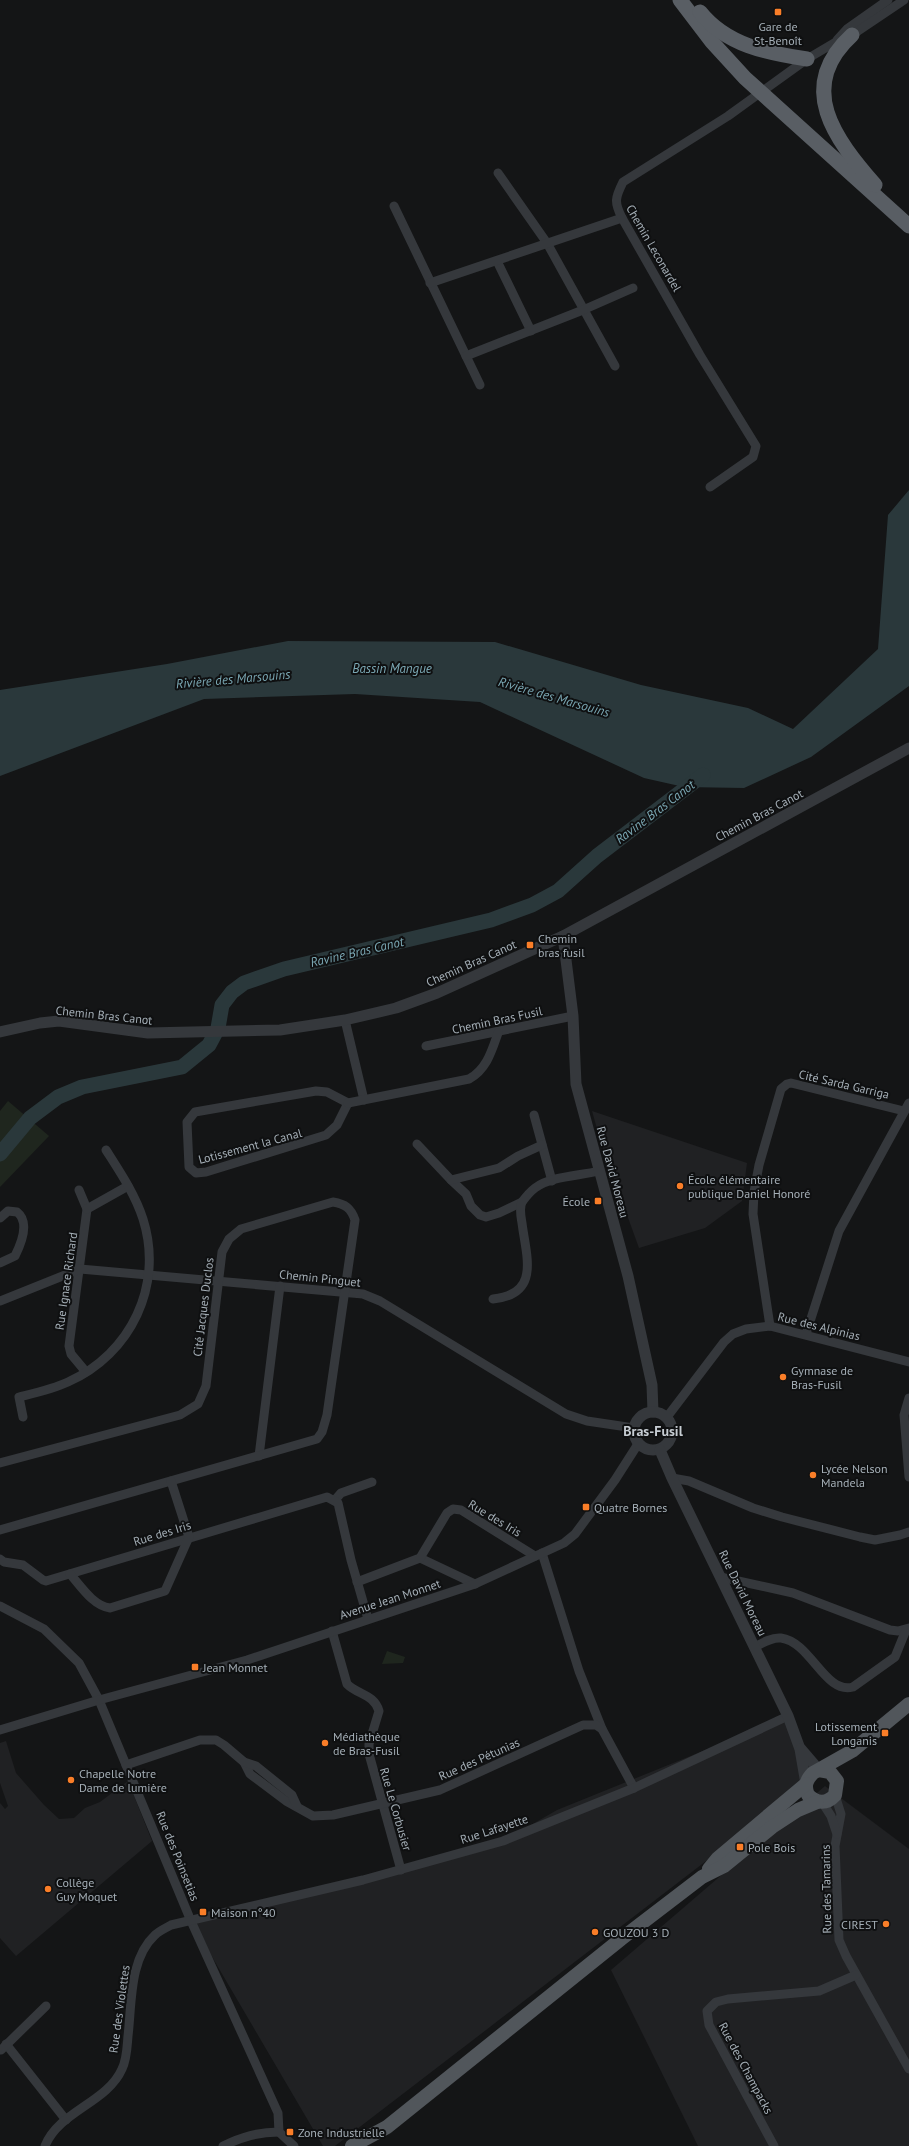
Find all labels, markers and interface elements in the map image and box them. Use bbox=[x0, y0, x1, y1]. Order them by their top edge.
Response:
marker: Gare de St-Benoît bbox=[773, 7, 783, 17]
place label: Gare de St-Benoît bbox=[754, 19, 802, 48]
street label: Chemin Leconardel bbox=[623, 202, 685, 295]
water label: Bassin Mangue bbox=[352, 660, 432, 677]
water label: Rivière des Marsouins bbox=[175, 665, 292, 692]
water label: Rivière des Marsouins bbox=[496, 673, 612, 721]
water label: Ravine Bras Canot bbox=[612, 776, 699, 847]
street label: Chemin Bras Canot bbox=[713, 786, 805, 844]
place label: Chemin bras fusil bbox=[538, 931, 585, 960]
water label: Ravine Bras Canot bbox=[309, 933, 406, 971]
street label: Chemin Bras Canot bbox=[424, 936, 518, 990]
marker: Chemin bras fusil bbox=[525, 940, 535, 950]
street label: Chemin Bras Canot bbox=[55, 1002, 153, 1028]
street label: Chemin Bras Fusil bbox=[450, 1003, 544, 1037]
street label: Cité Sarda Garriga bbox=[797, 1066, 891, 1102]
street label: Lotissement la Canal bbox=[197, 1125, 304, 1167]
street label: Rue David Moreau bbox=[594, 1125, 632, 1219]
place label: École élémentaire publique Daniel Honoré bbox=[688, 1172, 810, 1201]
marker: École élémentaire publique Daniel Honoré bbox=[675, 1181, 685, 1191]
place label: École bbox=[562, 1194, 590, 1209]
marker: École bbox=[593, 1196, 603, 1206]
street label: Rue Ignace Richard bbox=[52, 1231, 80, 1331]
street label: Cité Jacques Duclos bbox=[189, 1257, 217, 1357]
street label: Chemin Pinguet bbox=[279, 1266, 361, 1290]
street label: Rue des Alpinias bbox=[776, 1309, 862, 1343]
place label: Gymnase de Bras-Fusil bbox=[791, 1363, 853, 1392]
marker: Gymnase de Bras-Fusil bbox=[778, 1372, 788, 1382]
district label: Bras-Fusil bbox=[623, 1422, 684, 1440]
place label: Lycée Nelson Mandela bbox=[821, 1461, 888, 1490]
marker: Lycée Nelson Mandela bbox=[808, 1470, 818, 1480]
street label: Rue des Iris bbox=[466, 1496, 524, 1540]
place label: Quatre Bornes bbox=[594, 1500, 667, 1515]
marker: Quatre Bornes bbox=[581, 1502, 591, 1512]
street label: Rue des Iris bbox=[131, 1517, 193, 1549]
street label: Rue David Moreau bbox=[716, 1548, 770, 1638]
street label: Avenue Jean Monnet bbox=[338, 1576, 442, 1622]
place label: Jean Monnet bbox=[202, 1660, 268, 1675]
marker: Jean Monnet bbox=[190, 1662, 200, 1672]
place label: Lotissement Longanis bbox=[815, 1719, 877, 1748]
marker: Lotissement Longanis bbox=[880, 1728, 890, 1738]
place label: Médiathèque de Bras-Fusil bbox=[333, 1729, 400, 1758]
street label: Rue des Pétunias bbox=[436, 1734, 522, 1784]
marker: Médiathèque de Bras-Fusil bbox=[320, 1738, 330, 1748]
place label: Chapelle Notre Dame de lumière bbox=[79, 1766, 167, 1795]
street label: Rue Le Corbusier bbox=[377, 1766, 415, 1852]
marker: Chapelle Notre Dame de lumière bbox=[66, 1775, 76, 1785]
street label: Rue des Poinsetias bbox=[153, 1809, 203, 1903]
street label: Rue Lafayette bbox=[458, 1811, 530, 1847]
place label: Pole Bois bbox=[748, 1840, 795, 1855]
marker: Pole Bois bbox=[735, 1842, 745, 1852]
street label: Rue des Tamarins bbox=[818, 1844, 834, 1934]
place label: Collège Guy Moquet bbox=[56, 1875, 117, 1904]
marker: Collège Guy Moquet bbox=[43, 1884, 53, 1894]
place label: Maison n°40 bbox=[211, 1905, 276, 1920]
marker: Maison n°40 bbox=[198, 1907, 208, 1917]
place label: CIREST bbox=[841, 1917, 878, 1932]
marker: CIREST bbox=[881, 1919, 891, 1929]
place label: GOUZOU 3 D bbox=[603, 1925, 670, 1940]
marker: GOUZOU 3 D bbox=[590, 1927, 600, 1937]
street label: Rue des Violettes bbox=[105, 1964, 133, 2054]
street label: Rue des Champacks bbox=[716, 2020, 776, 2116]
place label: Zone Industrielle bbox=[298, 2125, 385, 2140]
marker: Zone Industrielle bbox=[285, 2127, 295, 2137]

